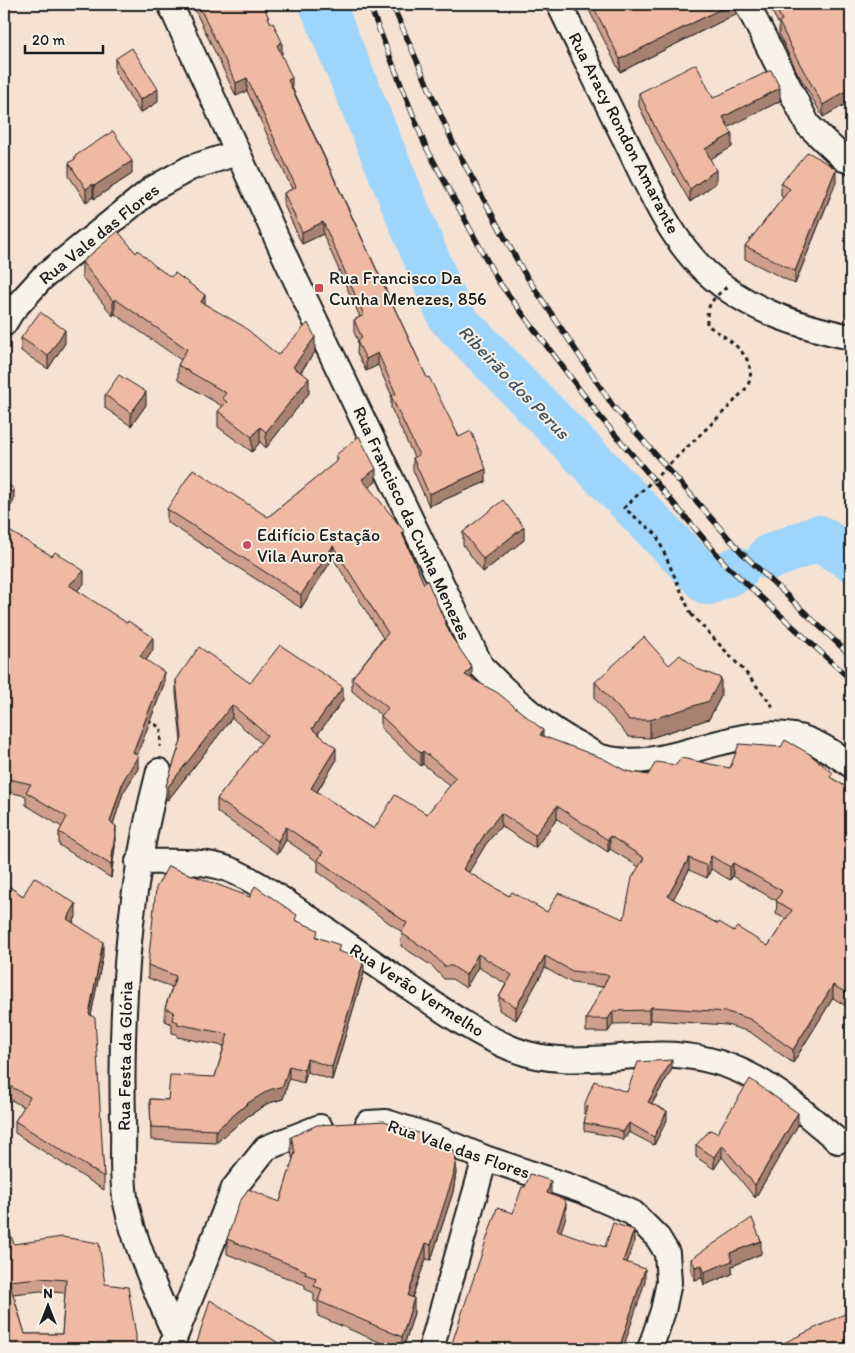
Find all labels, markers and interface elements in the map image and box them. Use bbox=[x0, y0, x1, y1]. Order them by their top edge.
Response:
scale bar bbox=[25, 22, 102, 54]
street label: Rua Aracy Rondon Amarante bbox=[563, 28, 685, 238]
text: 20 m bbox=[32, 31, 66, 49]
street label: Rua Vale das Flores bbox=[34, 179, 164, 289]
place label: Rua Francisco Da Cunha Menezes, 856 bbox=[329, 267, 487, 310]
marker: Rua Francisco Da Cunha Menezes, 856 bbox=[313, 282, 325, 294]
water label: Ribeirão dos Perus bbox=[454, 320, 575, 444]
street label: Rua Francisco da Cunha Menezes bbox=[348, 403, 476, 643]
place label: Edifício Estação Vila Aurora bbox=[257, 524, 380, 567]
marker: Edifício Estação Vila Aurora bbox=[241, 539, 253, 551]
street label: Rua Verão Vermelho bbox=[346, 938, 488, 1042]
street label: Rua Festa da Glória bbox=[113, 980, 137, 1131]
street label: Rua Vale das Flores bbox=[385, 1114, 533, 1184]
north arrow bbox=[22, 1280, 72, 1330]
text: N bbox=[43, 1285, 53, 1302]

